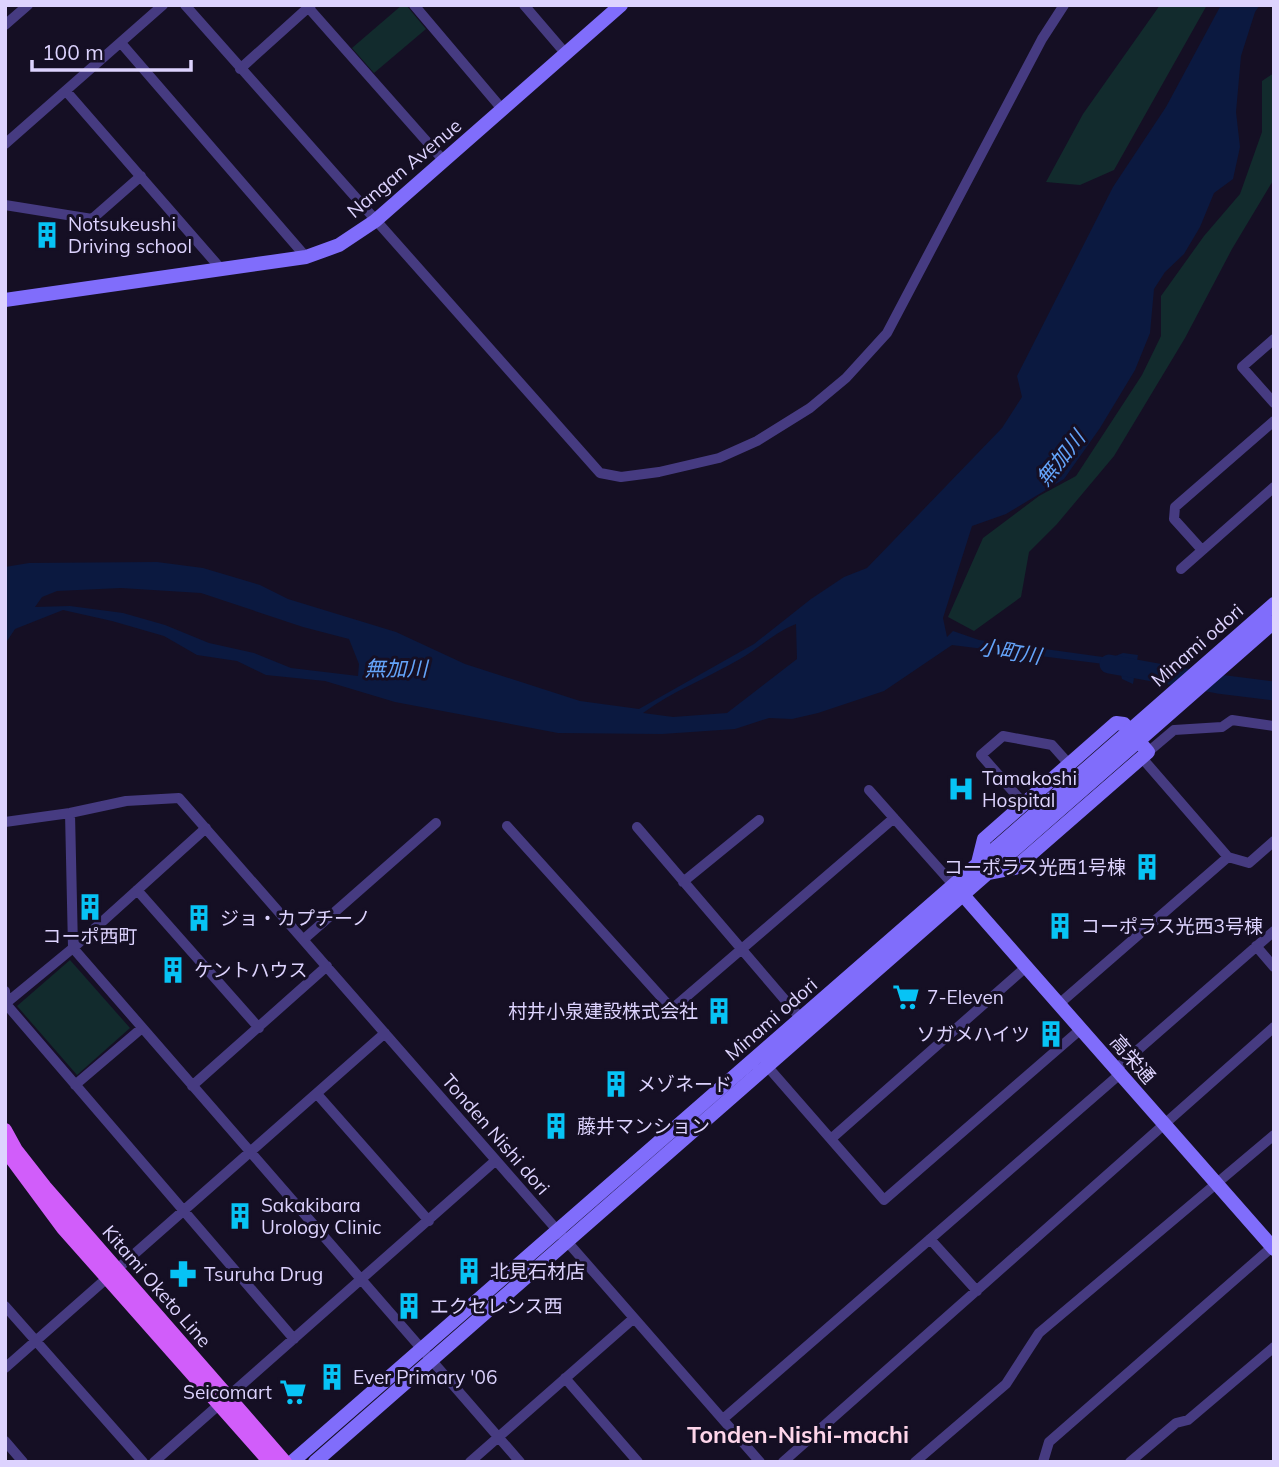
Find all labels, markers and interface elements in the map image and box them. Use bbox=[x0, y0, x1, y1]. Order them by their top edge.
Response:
scale bar bbox=[32, 28, 191, 72]
text: 100 m bbox=[42, 39, 104, 65]
street label: Nangan Avenue bbox=[342, 113, 466, 223]
place label: Notsukeushi Driving school bbox=[68, 212, 192, 258]
building icon: Notsukeushi Driving school bbox=[32, 220, 62, 250]
water label: 無加川 bbox=[1030, 424, 1091, 491]
street label: Minami odori bbox=[1146, 599, 1248, 691]
water label: 小町川 bbox=[977, 633, 1045, 669]
water label: 無加川 bbox=[365, 655, 429, 681]
place label: Tamakoshi Hospital bbox=[982, 766, 1077, 812]
hospital icon: Tamakoshi Hospital bbox=[946, 774, 976, 804]
building icon: コーポラス光西1号棟 bbox=[1132, 852, 1162, 882]
place label: コーポラス光西1号棟 bbox=[944, 855, 1126, 879]
building icon: コーポ西町 bbox=[75, 892, 105, 922]
building icon: ジョ・カプチーノ bbox=[184, 903, 214, 933]
place label: ジョ・カプチーノ bbox=[220, 906, 371, 930]
building icon: コーポラス光西3号棟 bbox=[1045, 911, 1075, 941]
place label: コーポラス光西3号棟 bbox=[1081, 914, 1263, 938]
place label: コーポ西町 bbox=[42, 924, 138, 948]
building icon: ケントハウス bbox=[158, 955, 188, 985]
place label: ケントハウス bbox=[194, 958, 307, 982]
street label: Minami odori bbox=[720, 973, 822, 1065]
supermarket icon: 7-Eleven bbox=[891, 982, 921, 1012]
place label: 7-Eleven bbox=[927, 985, 1004, 1009]
building icon: 村井小泉建設株式会社 bbox=[704, 996, 734, 1026]
place label: 村井小泉建設株式会社 bbox=[508, 999, 698, 1023]
building icon: ソガメハイツ bbox=[1036, 1019, 1066, 1049]
place label: ソガメハイツ bbox=[916, 1022, 1030, 1046]
street label: 高栄通 bbox=[1105, 1030, 1161, 1088]
street label: Tonden Nishi dori bbox=[437, 1069, 555, 1199]
building icon: メゾネード bbox=[601, 1069, 631, 1099]
place label: メゾネード bbox=[637, 1072, 732, 1096]
building icon: 藤井マンション bbox=[541, 1111, 571, 1141]
place label: 藤井マンション bbox=[577, 1114, 710, 1138]
place label: Sakakibara Urology Clinic bbox=[261, 1193, 381, 1239]
building icon: Sakakibara Urology Clinic bbox=[225, 1201, 255, 1231]
street label: Kitami Oketo Line bbox=[97, 1220, 217, 1352]
building icon: 北見石材店 bbox=[454, 1256, 484, 1286]
pharmacy icon: Tsuruha Drug bbox=[168, 1259, 198, 1289]
place label: 北見石材店 bbox=[490, 1259, 585, 1283]
place label: Tsuruha Drug bbox=[204, 1262, 323, 1286]
building icon: エクセレンス西 bbox=[394, 1291, 424, 1321]
place label: エクセレンス西 bbox=[430, 1294, 563, 1318]
building icon: Ever Primary '06 bbox=[317, 1362, 347, 1392]
place label: Ever Primary '06 bbox=[353, 1365, 497, 1389]
supermarket icon: Seicomart bbox=[278, 1377, 308, 1407]
place label: Seicomart bbox=[183, 1380, 272, 1404]
district label: Tonden-Nishi-machi bbox=[687, 1420, 909, 1449]

